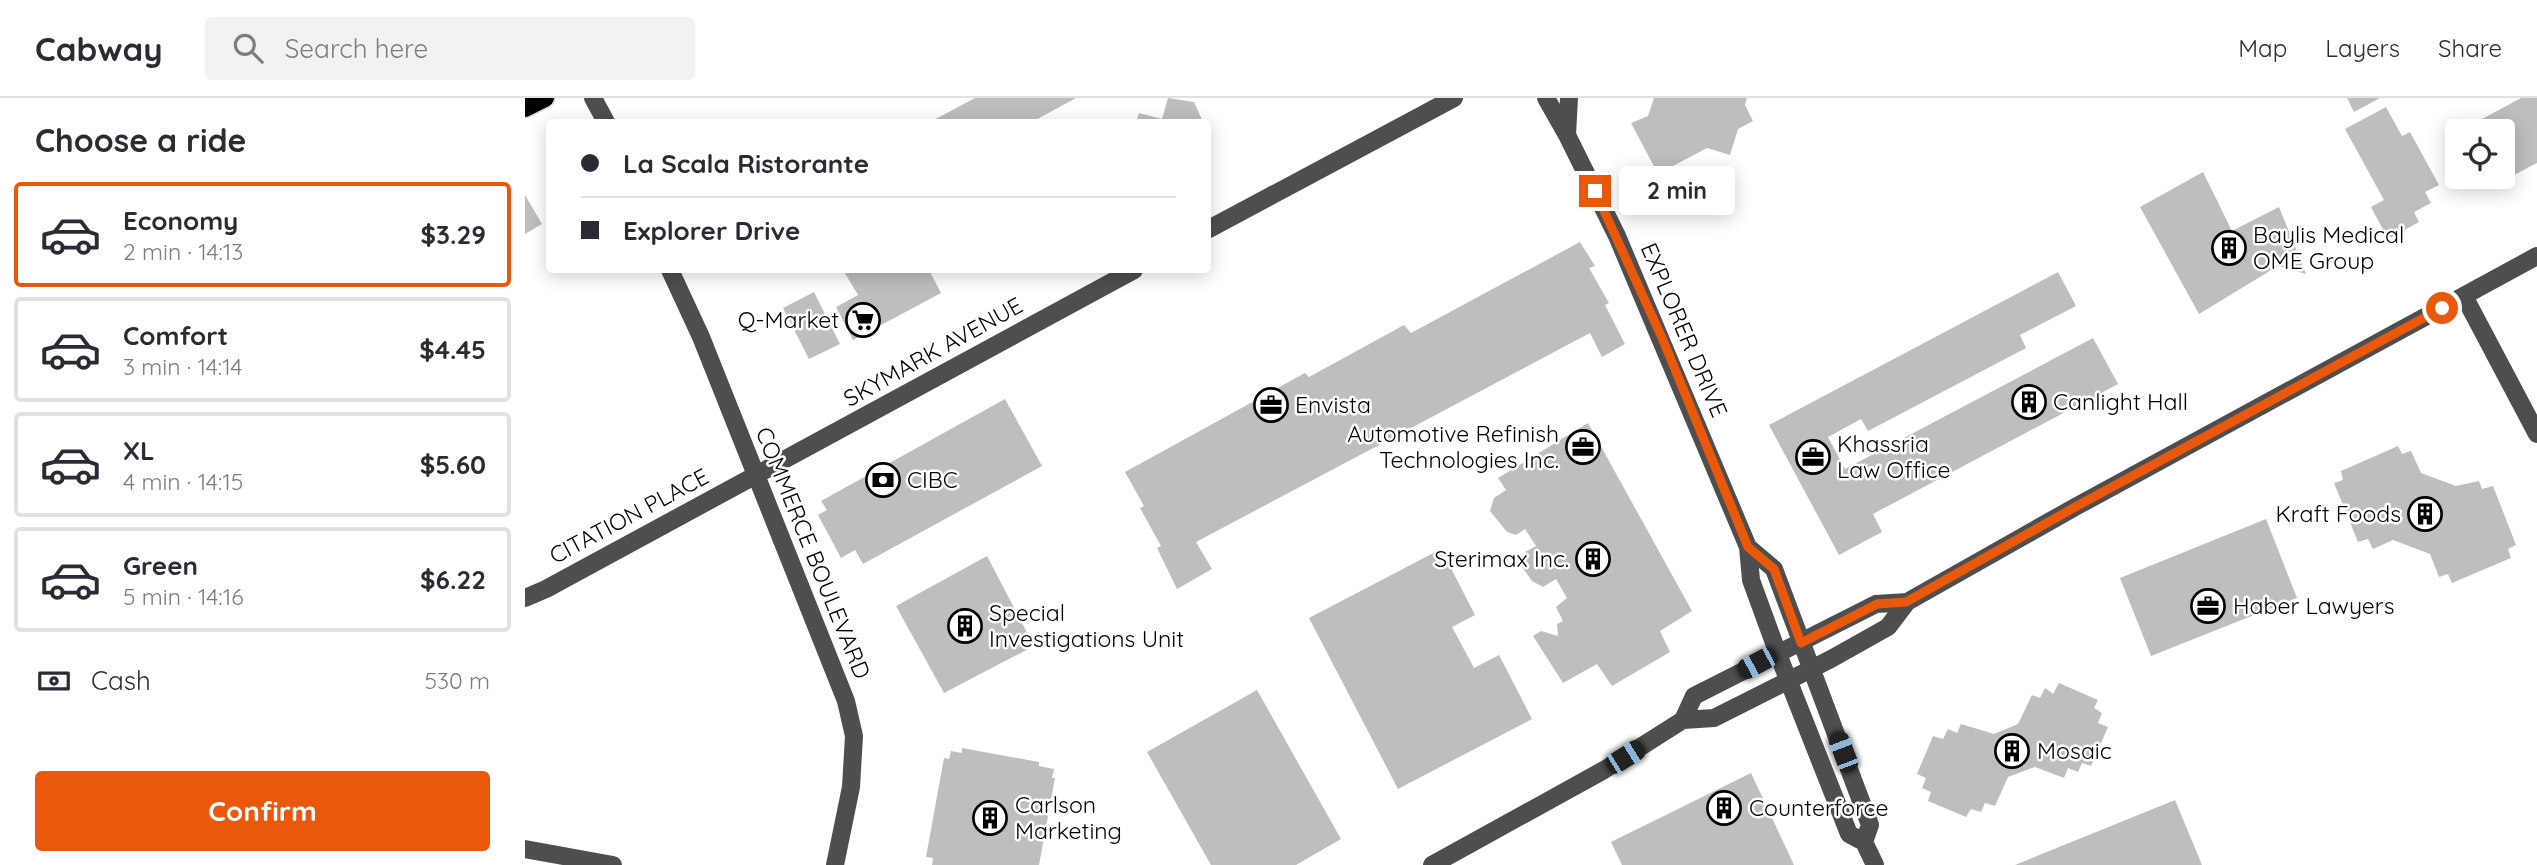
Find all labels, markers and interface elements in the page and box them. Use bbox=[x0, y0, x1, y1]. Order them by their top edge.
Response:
search box bbox=[205, 17, 695, 80]
text: Cabway bbox=[35, 28, 163, 69]
icon: search bbox=[229, 29, 267, 67]
text: Search here bbox=[285, 32, 428, 65]
text: Map bbox=[2238, 33, 2287, 63]
text: Layers bbox=[2325, 33, 2400, 63]
text: Share bbox=[2438, 33, 2502, 63]
map controls bbox=[2445, 119, 2515, 189]
button: locate bbox=[2445, 119, 2515, 189]
text: Choose a ride bbox=[35, 120, 247, 160]
text: La Scala Ristorante bbox=[623, 147, 869, 180]
callout: 2 min bbox=[1619, 166, 1735, 216]
route end bbox=[1579, 175, 1611, 207]
text: 2 min bbox=[1647, 176, 1707, 205]
icon: car bbox=[39, 203, 102, 266]
text: Economy bbox=[123, 204, 238, 237]
text: Explorer Drive bbox=[623, 214, 800, 247]
text: $3.29 bbox=[420, 218, 486, 251]
place label: Baylis Medical OME Group bbox=[2253, 220, 2404, 275]
building icon: Baylis Medical OME Group bbox=[2210, 229, 2248, 267]
text: 2 min · 14:13 bbox=[123, 237, 243, 266]
street label: EXPLORER DRIVE bbox=[1635, 238, 1734, 421]
street label: SKYMARK AVENUE bbox=[838, 290, 1027, 413]
route start bbox=[2426, 292, 2458, 324]
supermarket icon: Q-Market bbox=[844, 301, 882, 339]
place label: Q-Market bbox=[738, 305, 839, 334]
icon: car bbox=[39, 318, 102, 381]
text: Comfort bbox=[123, 319, 228, 352]
text: $4.45 bbox=[419, 333, 486, 366]
text: 3 min · 14:14 bbox=[123, 352, 242, 381]
building icon: Canlight Hall bbox=[2010, 383, 2048, 421]
office icon: Envista bbox=[1252, 386, 1290, 424]
place label: Canlight Hall bbox=[2053, 387, 2188, 416]
place label: Envista bbox=[1295, 390, 1371, 419]
place label: Automotive Refinish Technologies Inc. bbox=[1347, 419, 1559, 474]
street label: COMMERCE BOULEVARD bbox=[750, 423, 877, 683]
office icon: Automotive Refinish Technologies Inc. bbox=[1564, 428, 1602, 466]
place label: Khassria Law Office bbox=[1837, 429, 1951, 484]
icon: car bbox=[39, 433, 102, 496]
text: XL bbox=[123, 434, 155, 467]
office icon: Khassria Law Office bbox=[1794, 438, 1832, 476]
text: $5.60 bbox=[420, 448, 486, 481]
street label: CITATION PLACE bbox=[544, 461, 713, 570]
bank icon: CIBC bbox=[864, 461, 902, 499]
place label: CIBC bbox=[907, 465, 958, 494]
text: 4 min · 14:15 bbox=[123, 467, 243, 496]
building icon: Kraft Foods bbox=[2406, 495, 2444, 533]
place label: Kraft Foods bbox=[2276, 499, 2401, 528]
building icon: Sterimax Inc. bbox=[1574, 540, 1612, 578]
place label: Sterimax Inc. bbox=[1434, 544, 1569, 573]
icon: car bbox=[39, 548, 102, 611]
text: Green bbox=[123, 549, 198, 582]
text: $6.22 bbox=[420, 563, 486, 596]
text: 5 min · 14:16 bbox=[123, 582, 244, 611]
office icon: Haber Lawyers bbox=[2189, 587, 2227, 625]
place label: Haber Lawyers bbox=[2233, 591, 2394, 620]
place label: Special Investigations Unit bbox=[989, 598, 1184, 653]
building icon: Special Investigations Unit bbox=[946, 607, 984, 645]
car bbox=[1734, 644, 1781, 682]
icon: cash bbox=[35, 662, 73, 700]
text: Cash bbox=[91, 664, 151, 697]
text: 530 m bbox=[424, 666, 490, 695]
car bbox=[1826, 729, 1861, 775]
building icon: Mosaic bbox=[1993, 732, 2031, 770]
place label: Mosaic bbox=[2037, 736, 2112, 765]
car bbox=[1602, 737, 1649, 777]
button: Confirm bbox=[35, 771, 490, 851]
building icon: Counterforce bbox=[1705, 789, 1743, 827]
place label: Carlson Marketing bbox=[1015, 790, 1122, 845]
place label: Counterforce bbox=[1749, 793, 1888, 822]
building icon: Carlson Marketing bbox=[971, 799, 1009, 837]

